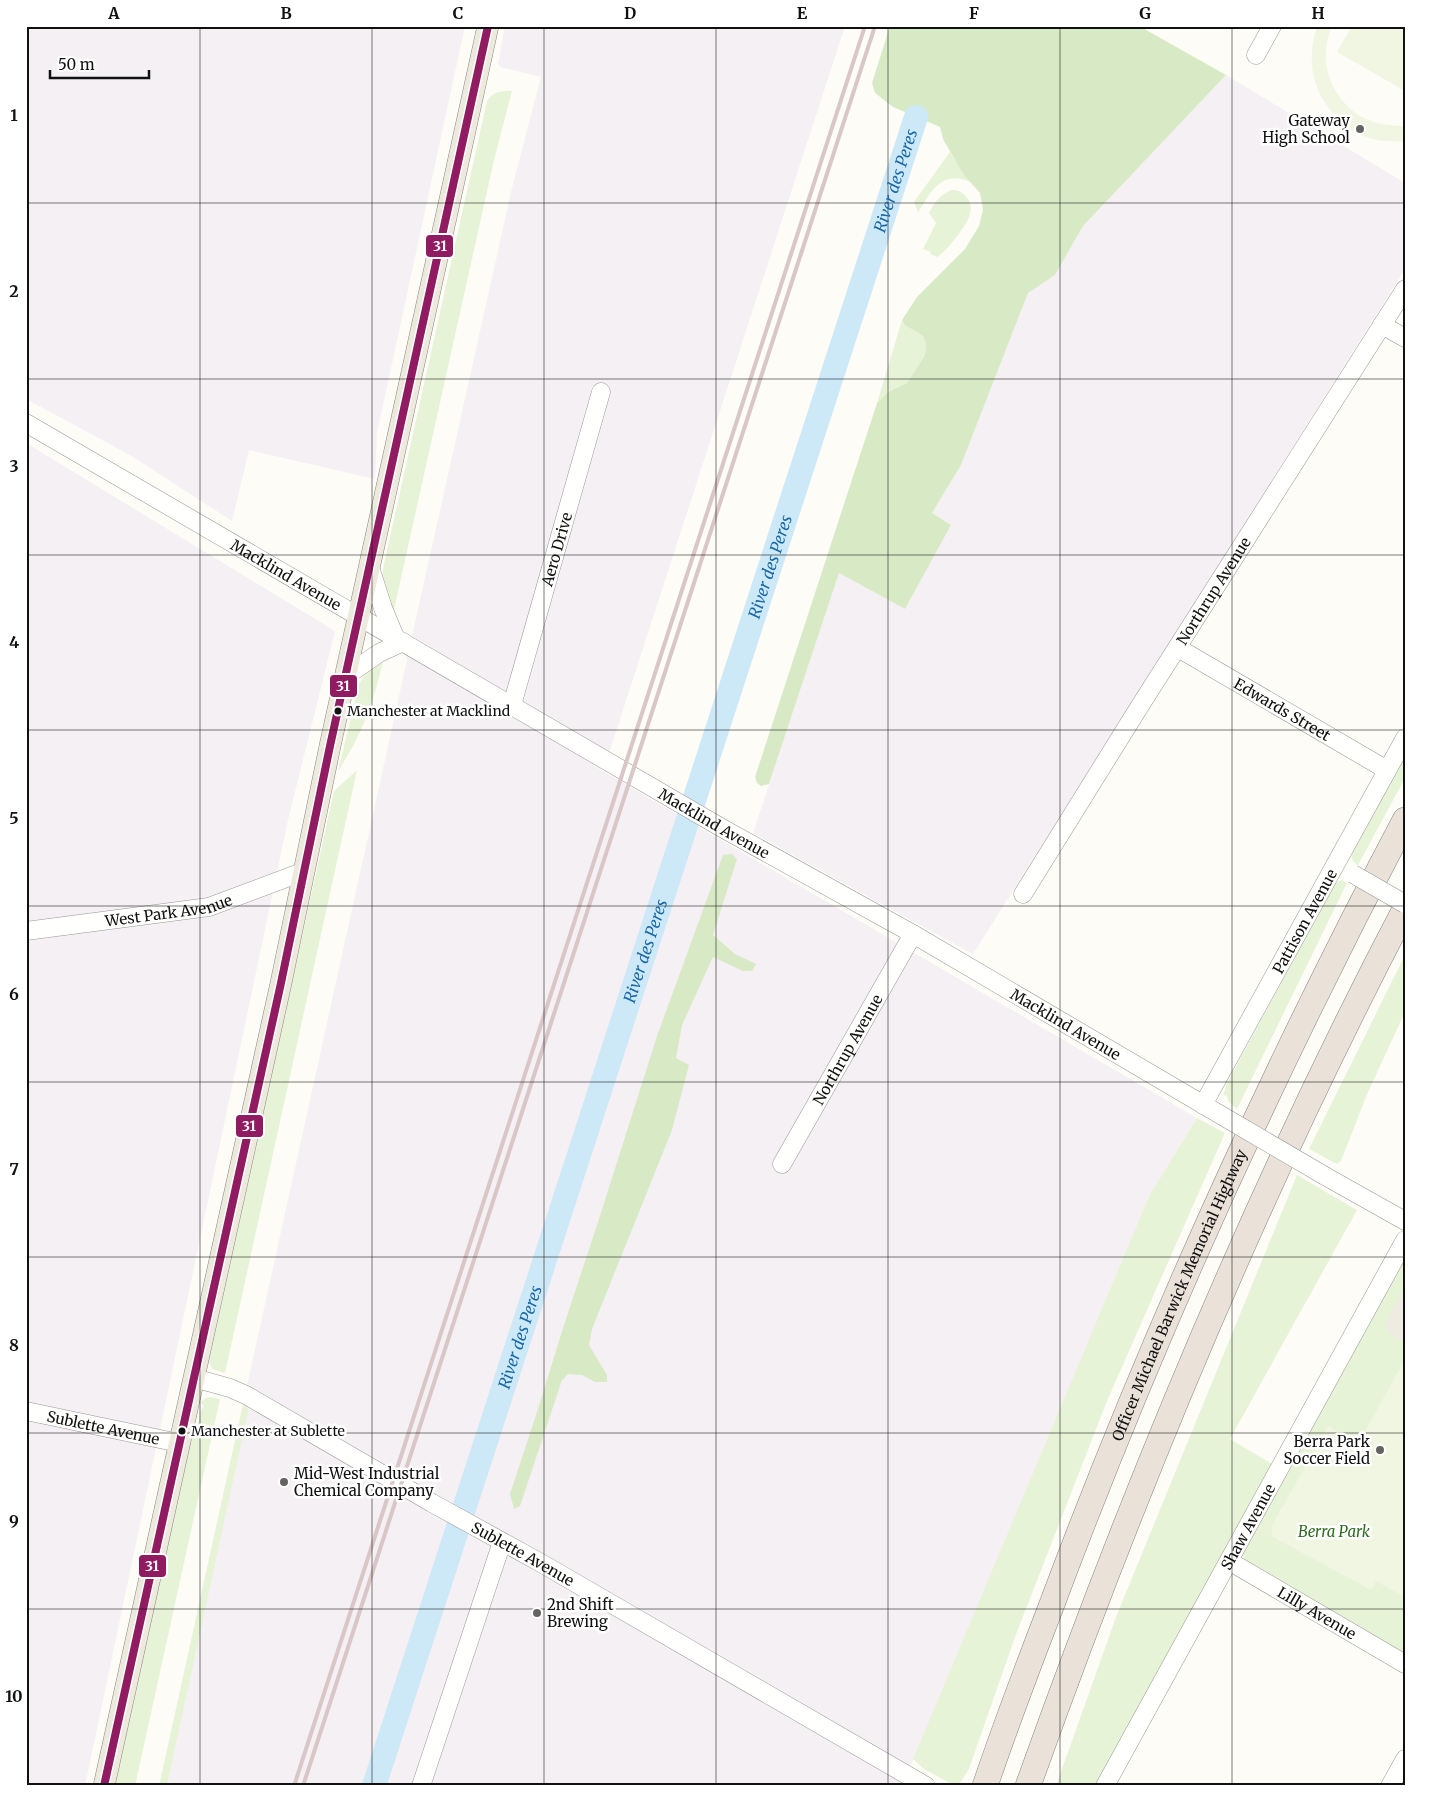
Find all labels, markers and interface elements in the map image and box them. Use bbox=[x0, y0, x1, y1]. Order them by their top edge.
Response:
text: A bbox=[107, 3, 120, 23]
text: B bbox=[280, 3, 292, 23]
text: C bbox=[453, 3, 463, 23]
text: D bbox=[624, 3, 636, 23]
text: E bbox=[797, 3, 808, 23]
text: F bbox=[969, 3, 979, 23]
text: G bbox=[1139, 3, 1151, 23]
text: H bbox=[1311, 3, 1325, 23]
scale bar bbox=[50, 48, 149, 80]
text: 50 m bbox=[58, 55, 95, 74]
text: 1 bbox=[10, 105, 18, 125]
place label: Gateway High School bbox=[1262, 111, 1350, 147]
marker: Gateway High School bbox=[1354, 123, 1366, 135]
water label: River des Peres bbox=[869, 126, 922, 235]
line badge: 31 bbox=[425, 234, 454, 258]
text: 31 bbox=[433, 237, 447, 255]
text: 2 bbox=[9, 281, 19, 301]
text: 3 bbox=[9, 456, 19, 476]
street label: Aero Drive bbox=[537, 510, 576, 589]
water label: River des Peres bbox=[744, 512, 796, 621]
street label: Northrup Avenue bbox=[1172, 533, 1255, 648]
street label: Macklind Avenue bbox=[228, 535, 345, 614]
text: 4 bbox=[9, 632, 19, 652]
street label: Edwards Street bbox=[1231, 673, 1334, 745]
line badge: 31 bbox=[329, 674, 358, 698]
text: 31 bbox=[336, 677, 350, 695]
place label: Manchester at Macklind bbox=[347, 702, 511, 720]
marker: Manchester at Macklind bbox=[333, 706, 343, 716]
street label: Macklind Avenue bbox=[655, 784, 773, 862]
text: 5 bbox=[9, 808, 19, 828]
street label: Pattison Avenue bbox=[1268, 865, 1341, 977]
street label: West Park Avenue bbox=[103, 890, 235, 930]
water label: River des Peres bbox=[619, 896, 671, 1005]
text: 6 bbox=[9, 984, 19, 1004]
street label: Macklind Avenue bbox=[1007, 984, 1125, 1064]
street label: Northrup Avenue bbox=[808, 991, 886, 1108]
line badge: 31 bbox=[235, 1114, 264, 1138]
text: 31 bbox=[242, 1117, 256, 1135]
street label: Officer Michael Barwick Memorial Highway bbox=[1107, 1146, 1251, 1444]
text: 7 bbox=[9, 1159, 19, 1179]
water label: River des Peres bbox=[494, 1283, 546, 1391]
text: 8 bbox=[9, 1335, 19, 1355]
street label: Sublette Avenue bbox=[45, 1406, 162, 1448]
place label: Manchester at Sublette bbox=[191, 1422, 345, 1440]
marker: Manchester at Sublette bbox=[177, 1426, 187, 1436]
place label: Berra Park Soccer Field bbox=[1284, 1432, 1370, 1468]
marker: Berra Park Soccer Field bbox=[1374, 1444, 1386, 1456]
place label: Mid-West Industrial Chemical Company bbox=[294, 1464, 440, 1500]
marker: Mid-West Industrial Chemical Company bbox=[278, 1476, 290, 1488]
street label: Shaw Avenue bbox=[1216, 1480, 1279, 1573]
text: 9 bbox=[9, 1511, 19, 1531]
street label: Sublette Avenue bbox=[468, 1517, 578, 1590]
park label: Berra Park bbox=[1298, 1522, 1371, 1541]
line badge: 31 bbox=[138, 1554, 167, 1578]
text: 31 bbox=[145, 1557, 159, 1575]
street label: Lilly Avenue bbox=[1274, 1582, 1360, 1643]
place label: 2nd Shift Brewing bbox=[547, 1595, 614, 1631]
marker: 2nd Shift Brewing bbox=[531, 1607, 543, 1619]
text: 10 bbox=[5, 1686, 23, 1706]

